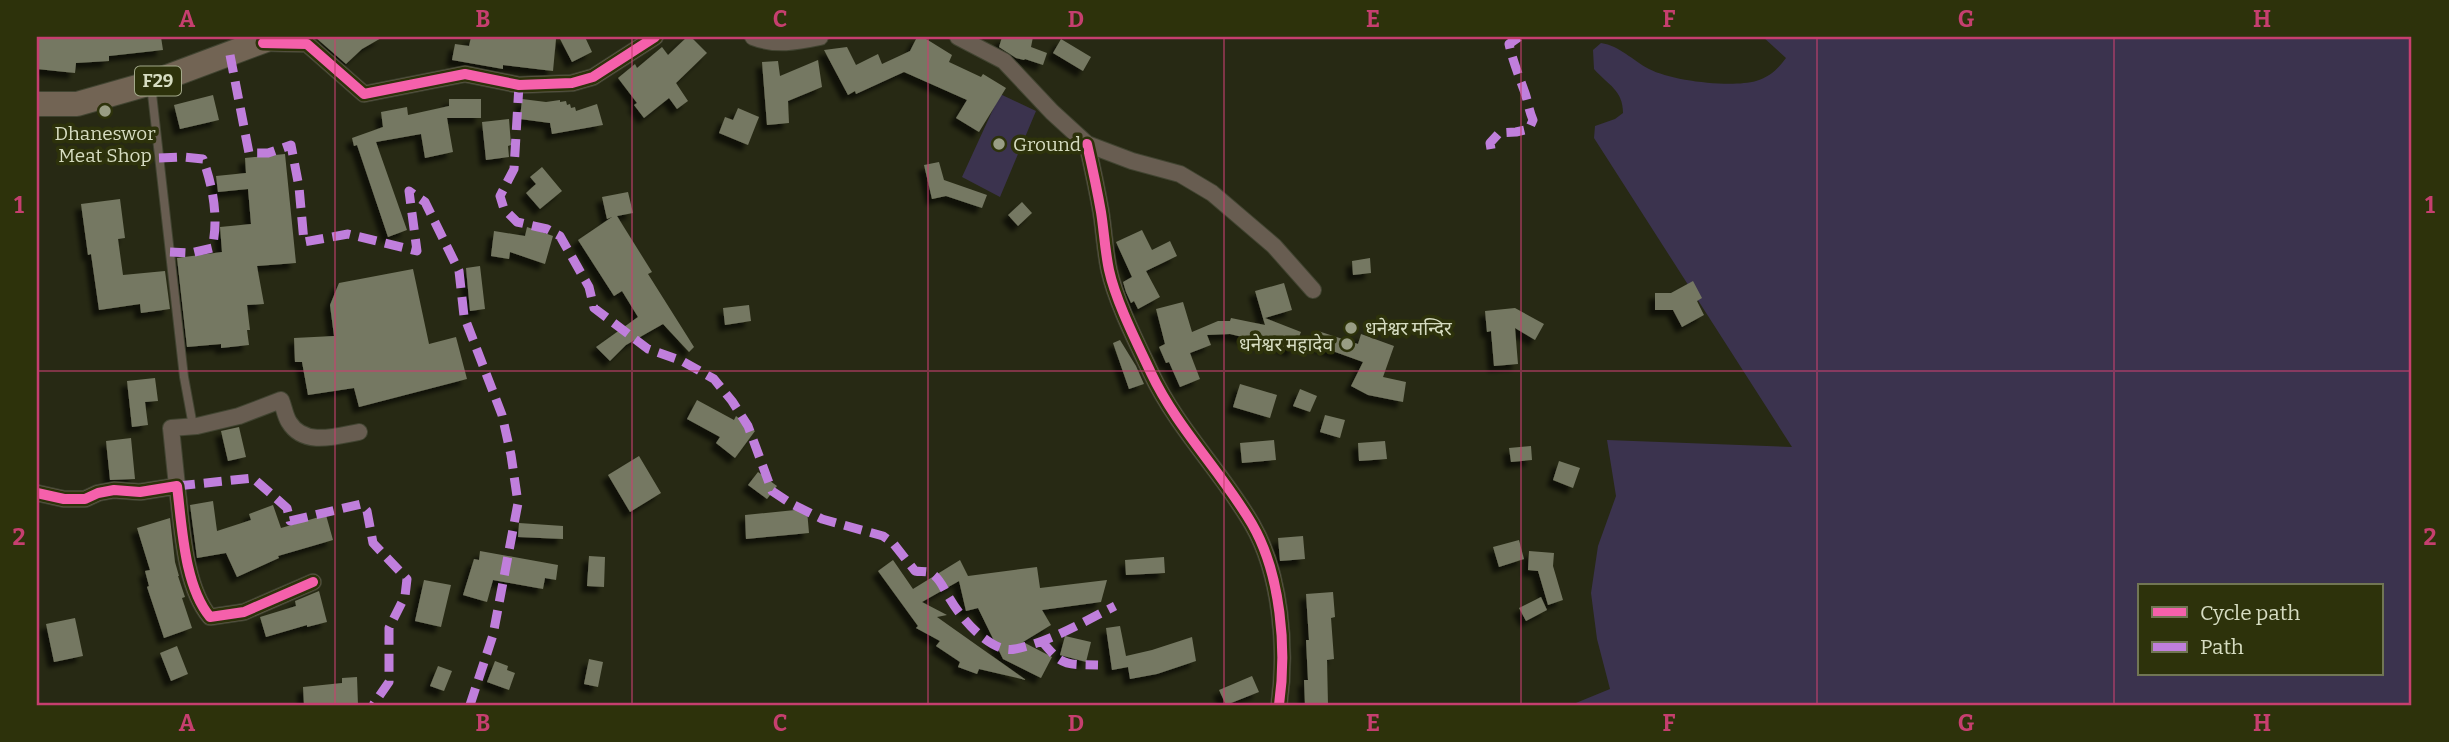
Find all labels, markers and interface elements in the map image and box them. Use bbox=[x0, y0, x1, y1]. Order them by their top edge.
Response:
text: A bbox=[179, 5, 196, 33]
text: B bbox=[476, 5, 490, 33]
text: C bbox=[773, 5, 787, 33]
text: D bbox=[1068, 5, 1084, 33]
text: E bbox=[1366, 5, 1380, 33]
text: F bbox=[1663, 5, 1676, 33]
text: G bbox=[1958, 5, 1975, 33]
text: H bbox=[2253, 5, 2271, 33]
road number: F29 bbox=[135, 66, 181, 96]
marker: Dhaneswor Meat Shop bbox=[97, 103, 113, 119]
place label: Dhaneswor Meat Shop bbox=[54, 122, 156, 167]
place label: Ground bbox=[1013, 133, 1081, 156]
marker: Ground bbox=[991, 136, 1007, 152]
text: 1 bbox=[14, 191, 24, 219]
text: 1 bbox=[2425, 191, 2435, 219]
place label: धनेश्वर मन्दिर bbox=[1365, 317, 1453, 340]
marker: धनेश्वर मन्दिर bbox=[1343, 320, 1359, 336]
place label: धनेश्वर महादेव bbox=[1239, 333, 1333, 356]
marker: धनेश्वर महादेव bbox=[1339, 336, 1355, 352]
text: 2 bbox=[13, 523, 26, 551]
text: 2 bbox=[2424, 523, 2437, 551]
legend bbox=[2138, 584, 2382, 676]
text: Cycle path bbox=[2200, 600, 2300, 626]
text: Path bbox=[2200, 634, 2244, 660]
text: A bbox=[179, 709, 196, 737]
text: B bbox=[476, 709, 490, 737]
text: C bbox=[773, 709, 787, 737]
text: D bbox=[1068, 709, 1084, 737]
text: E bbox=[1366, 709, 1380, 737]
text: F bbox=[1663, 709, 1676, 737]
text: G bbox=[1958, 709, 1975, 737]
text: H bbox=[2253, 709, 2271, 737]

